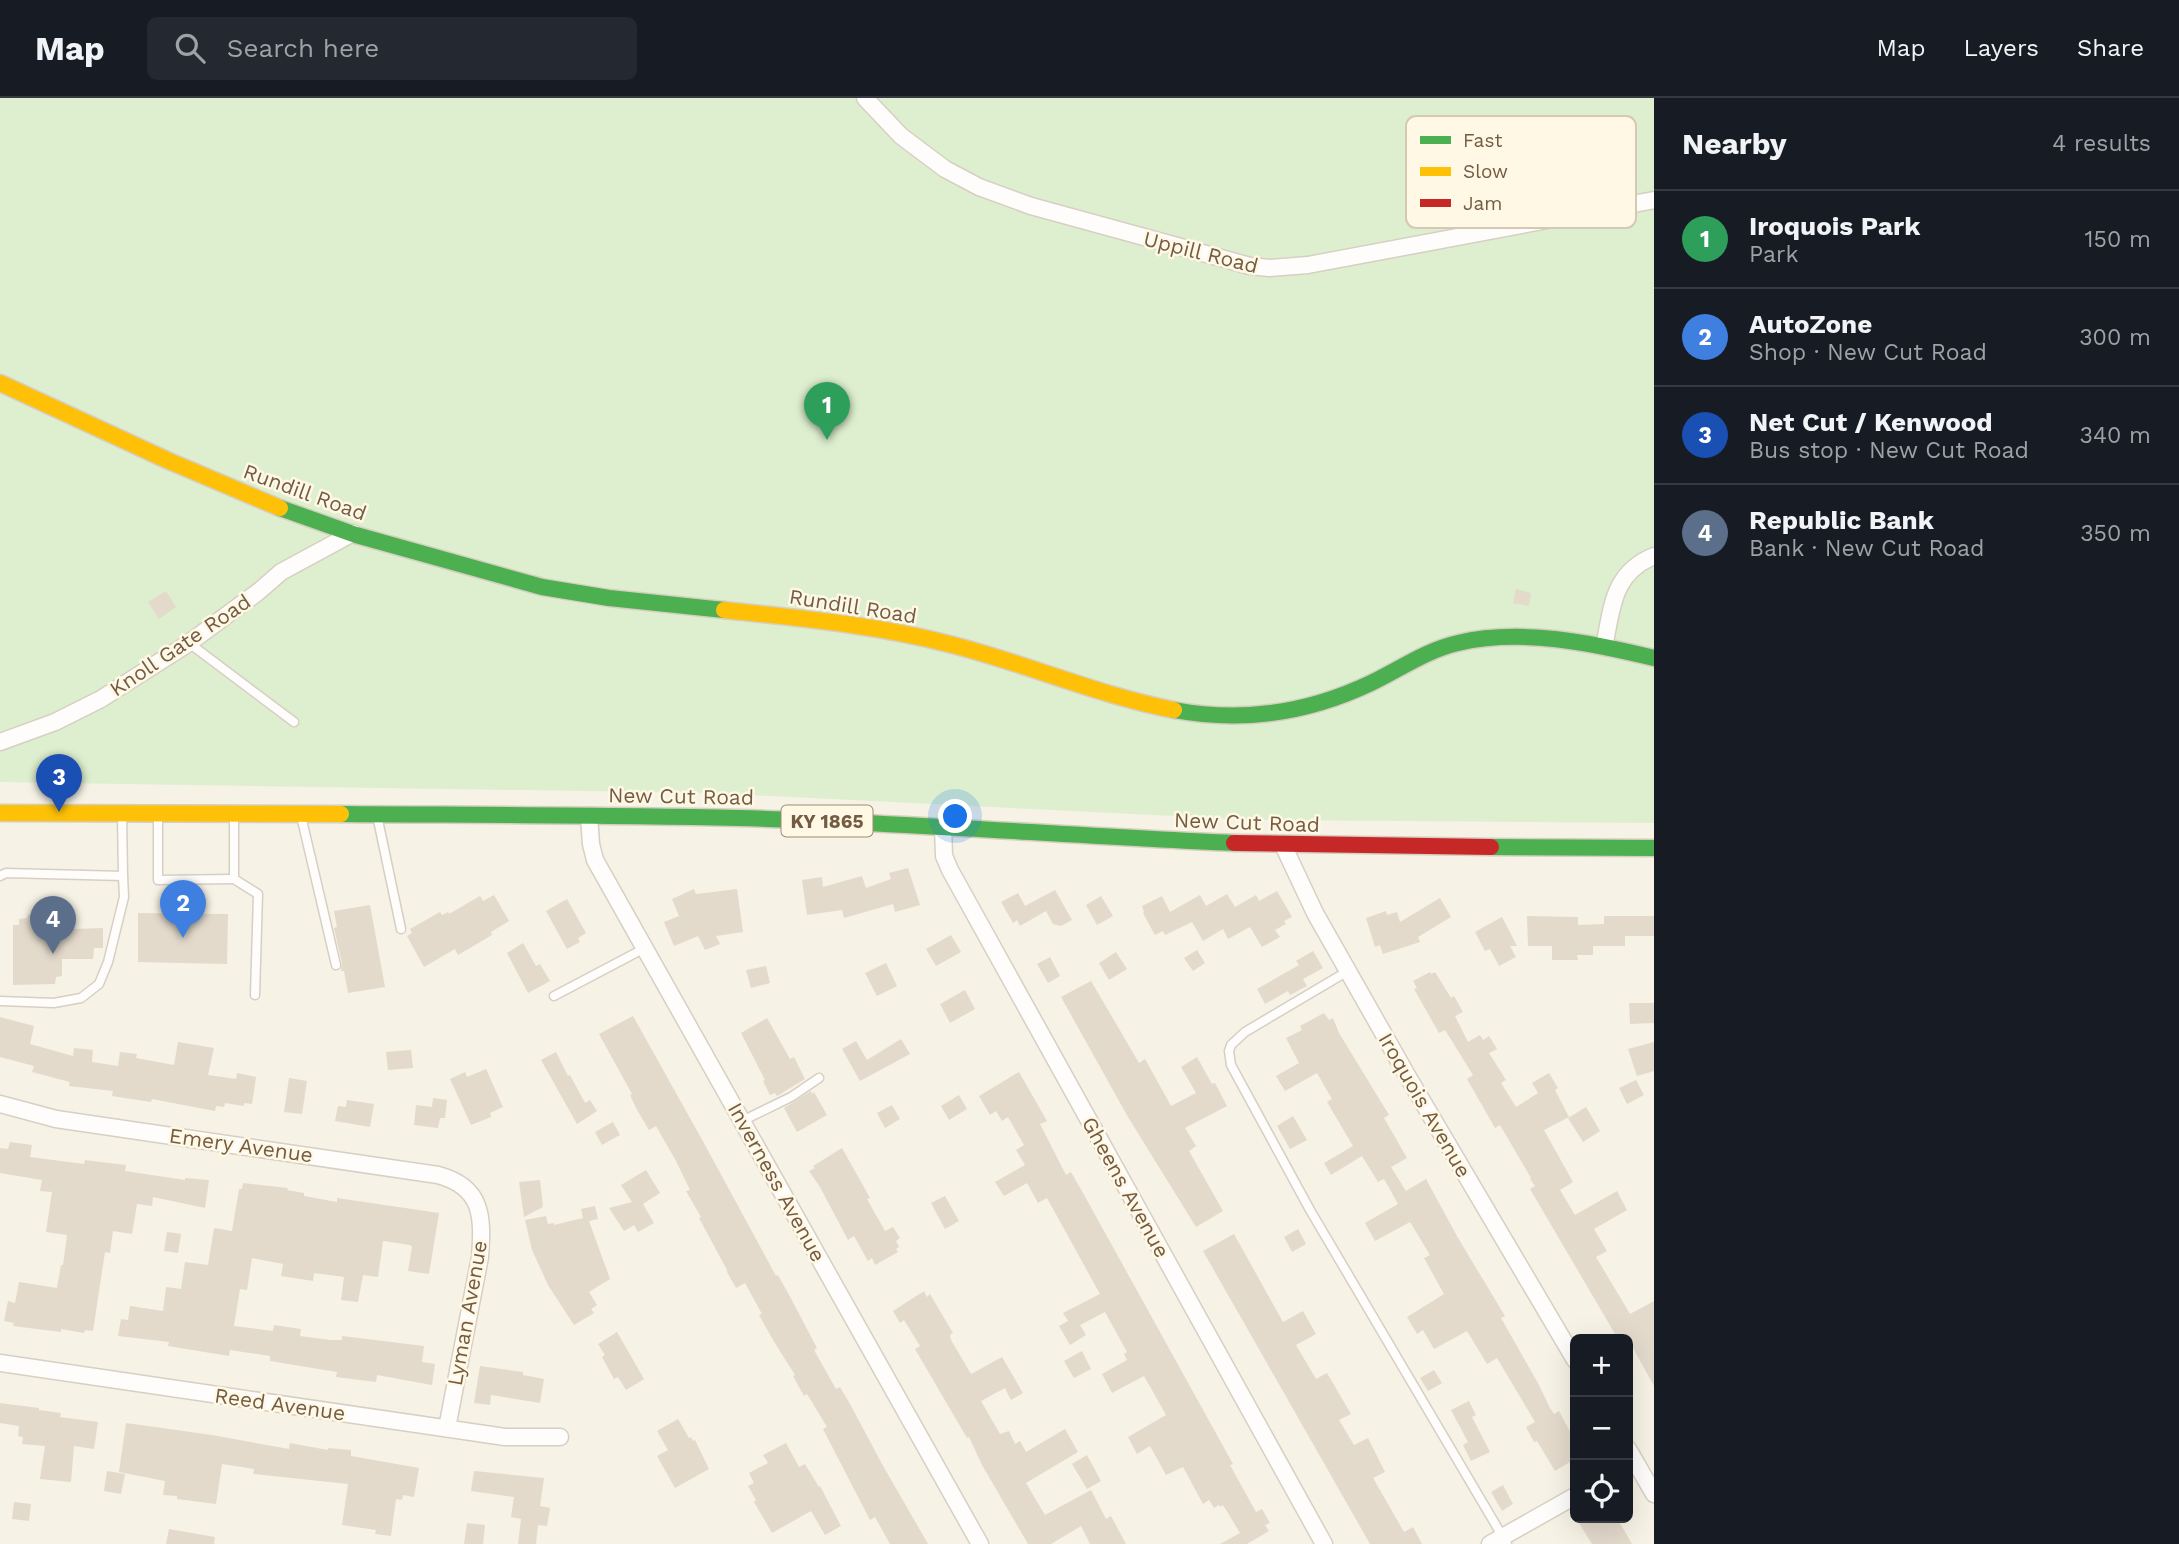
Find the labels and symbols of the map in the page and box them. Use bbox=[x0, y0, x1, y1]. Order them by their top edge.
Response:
legend bbox=[1406, 116, 1636, 228]
text: Fast bbox=[1463, 129, 1502, 152]
text: Slow bbox=[1463, 160, 1508, 183]
text: Jam bbox=[1463, 192, 1502, 215]
street label: Uppill Road bbox=[1141, 226, 1261, 278]
pin: 1 bbox=[804, 382, 850, 440]
street label: Rundill Road bbox=[240, 458, 370, 526]
street label: Rundill Road bbox=[787, 584, 919, 628]
street label: Knoll Gate Road bbox=[105, 589, 255, 701]
pin: 3 bbox=[36, 754, 82, 812]
street label: New Cut Road bbox=[608, 782, 754, 810]
your location bbox=[938, 799, 972, 833]
road number: KY 1865 bbox=[782, 806, 872, 836]
street label: New Cut Road bbox=[1174, 807, 1320, 837]
pin: 2 bbox=[160, 880, 206, 938]
pin: 4 bbox=[30, 896, 76, 954]
street label: Iroquois Avenue bbox=[1373, 1028, 1477, 1182]
street label: Inverness Avenue bbox=[723, 1098, 831, 1266]
street label: Gheens Avenue bbox=[1077, 1112, 1175, 1262]
street label: Emery Avenue bbox=[167, 1123, 315, 1167]
street label: Lyman Avenue bbox=[442, 1238, 492, 1388]
street label: Reed Avenue bbox=[213, 1382, 347, 1426]

